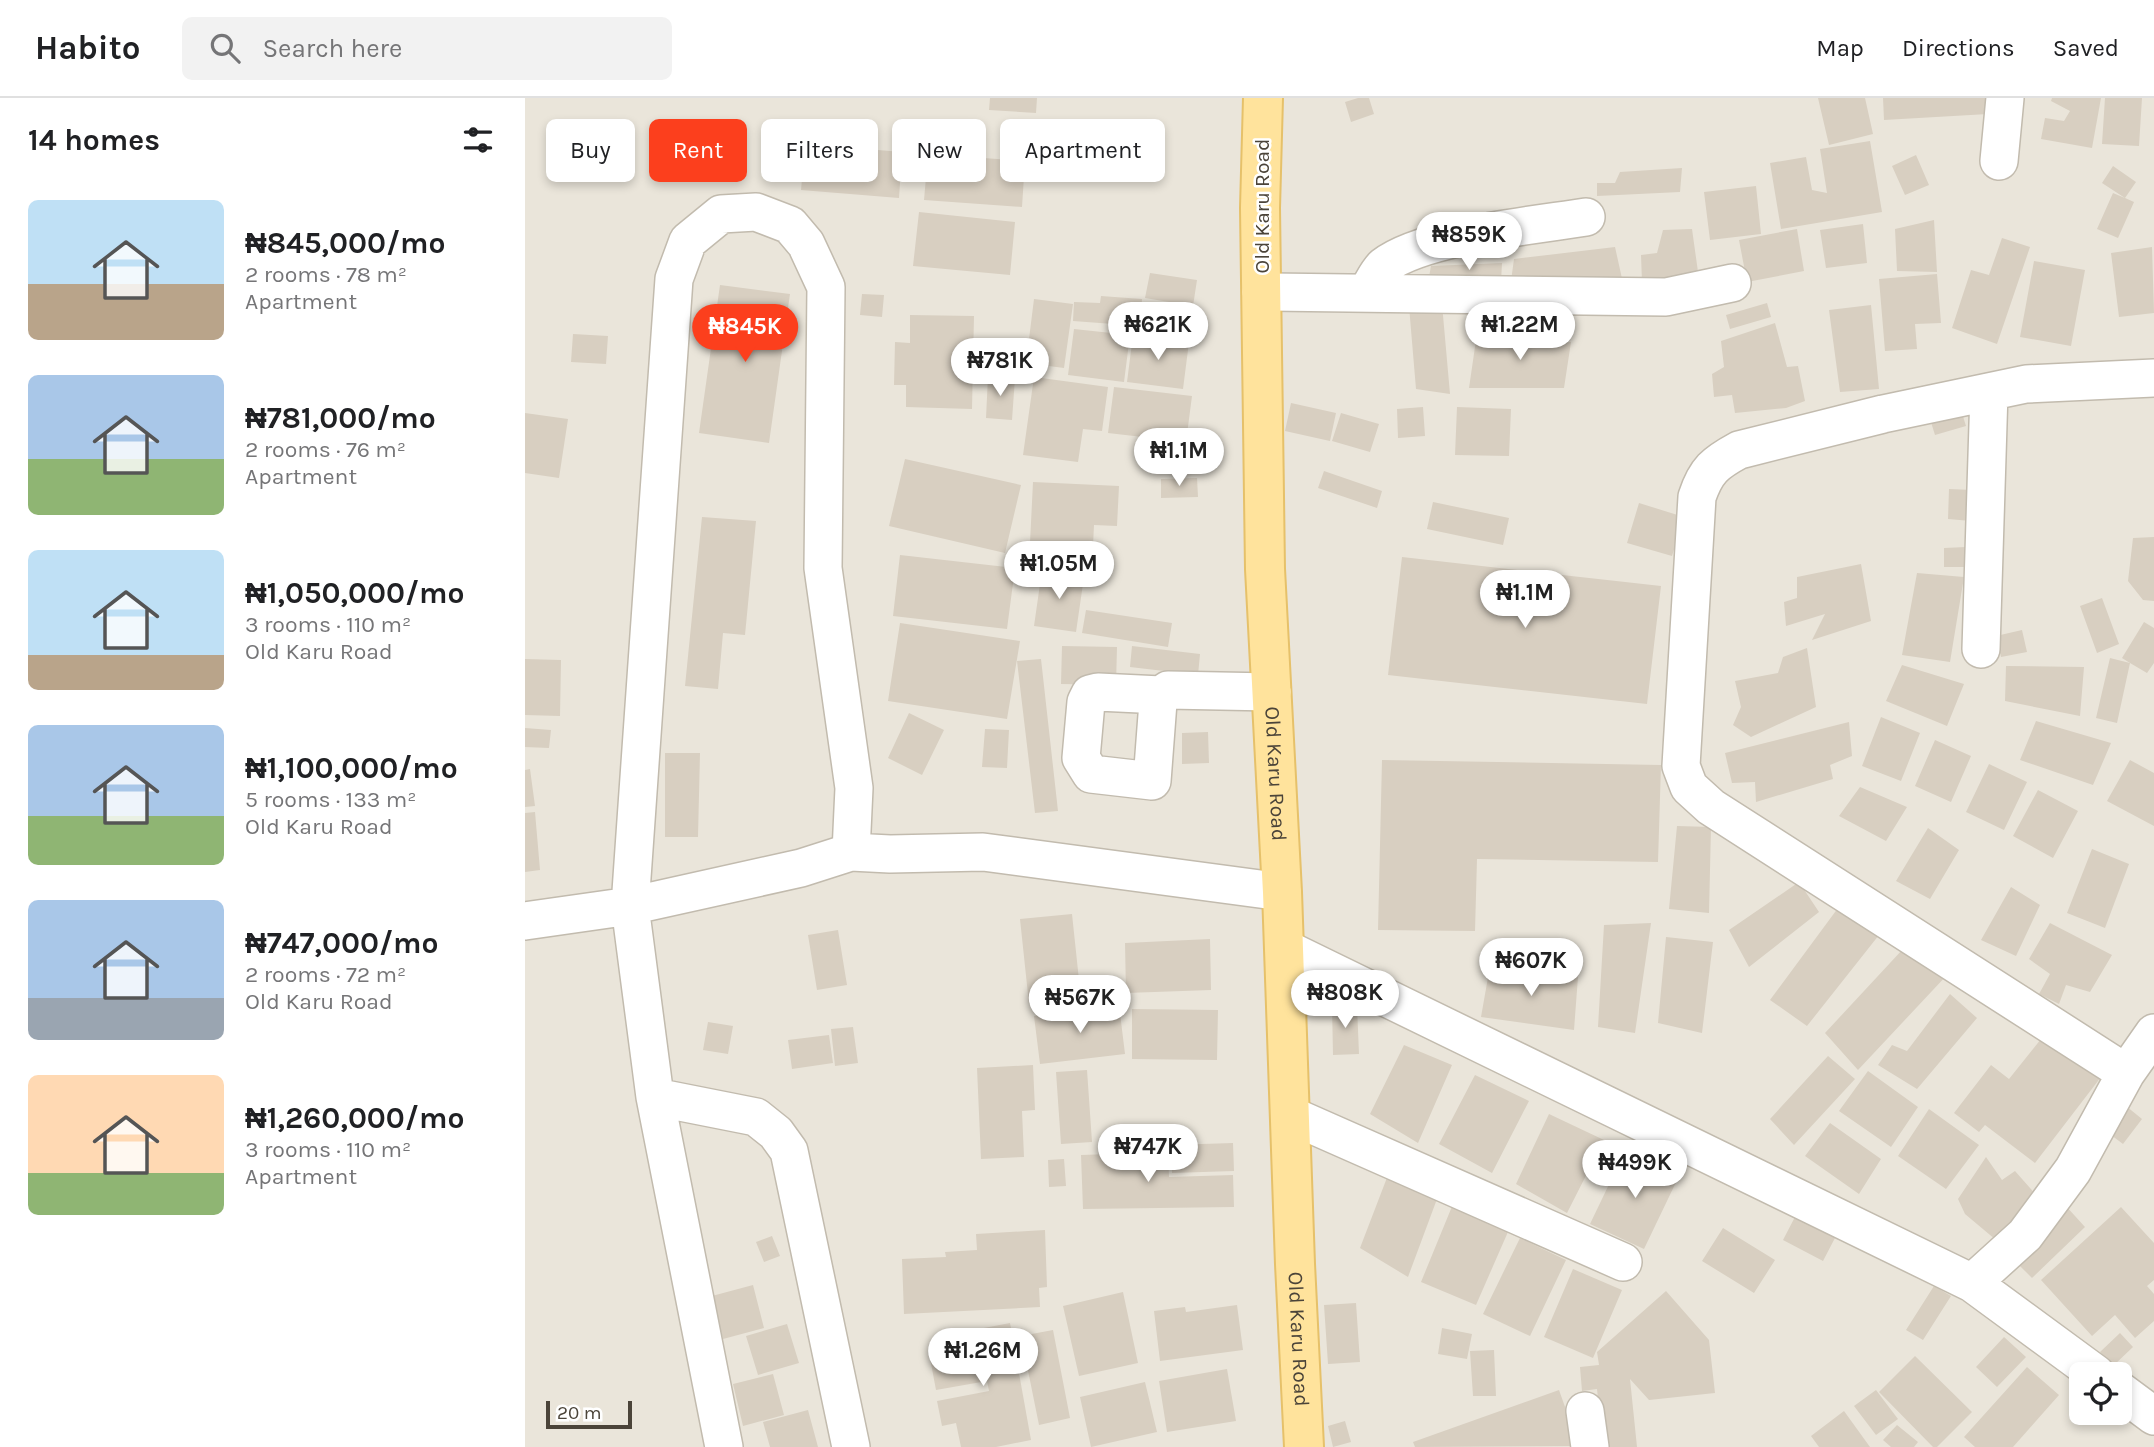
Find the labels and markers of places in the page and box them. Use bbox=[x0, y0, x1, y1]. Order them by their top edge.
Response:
pin: ₦859K bbox=[1420, 212, 1518, 272]
pin: ₦621K bbox=[1109, 302, 1207, 362]
pin: ₦1.22M bbox=[1463, 302, 1577, 362]
pin: ₦845K bbox=[696, 304, 794, 364]
pin: ₦781K bbox=[951, 338, 1049, 398]
pin: ₦1.1M bbox=[1130, 428, 1228, 488]
pin: ₦1.05M bbox=[1002, 542, 1116, 601]
pin: ₦1.1M bbox=[1476, 570, 1574, 630]
pin: ₦607K bbox=[1482, 939, 1580, 998]
pin: ₦808K bbox=[1296, 970, 1394, 1030]
pin: ₦567K bbox=[1031, 976, 1129, 1035]
pin: ₦747K bbox=[1099, 1124, 1197, 1184]
pin: ₦499K bbox=[1586, 1140, 1684, 1200]
pin: ₦1.26M bbox=[926, 1328, 1040, 1388]

